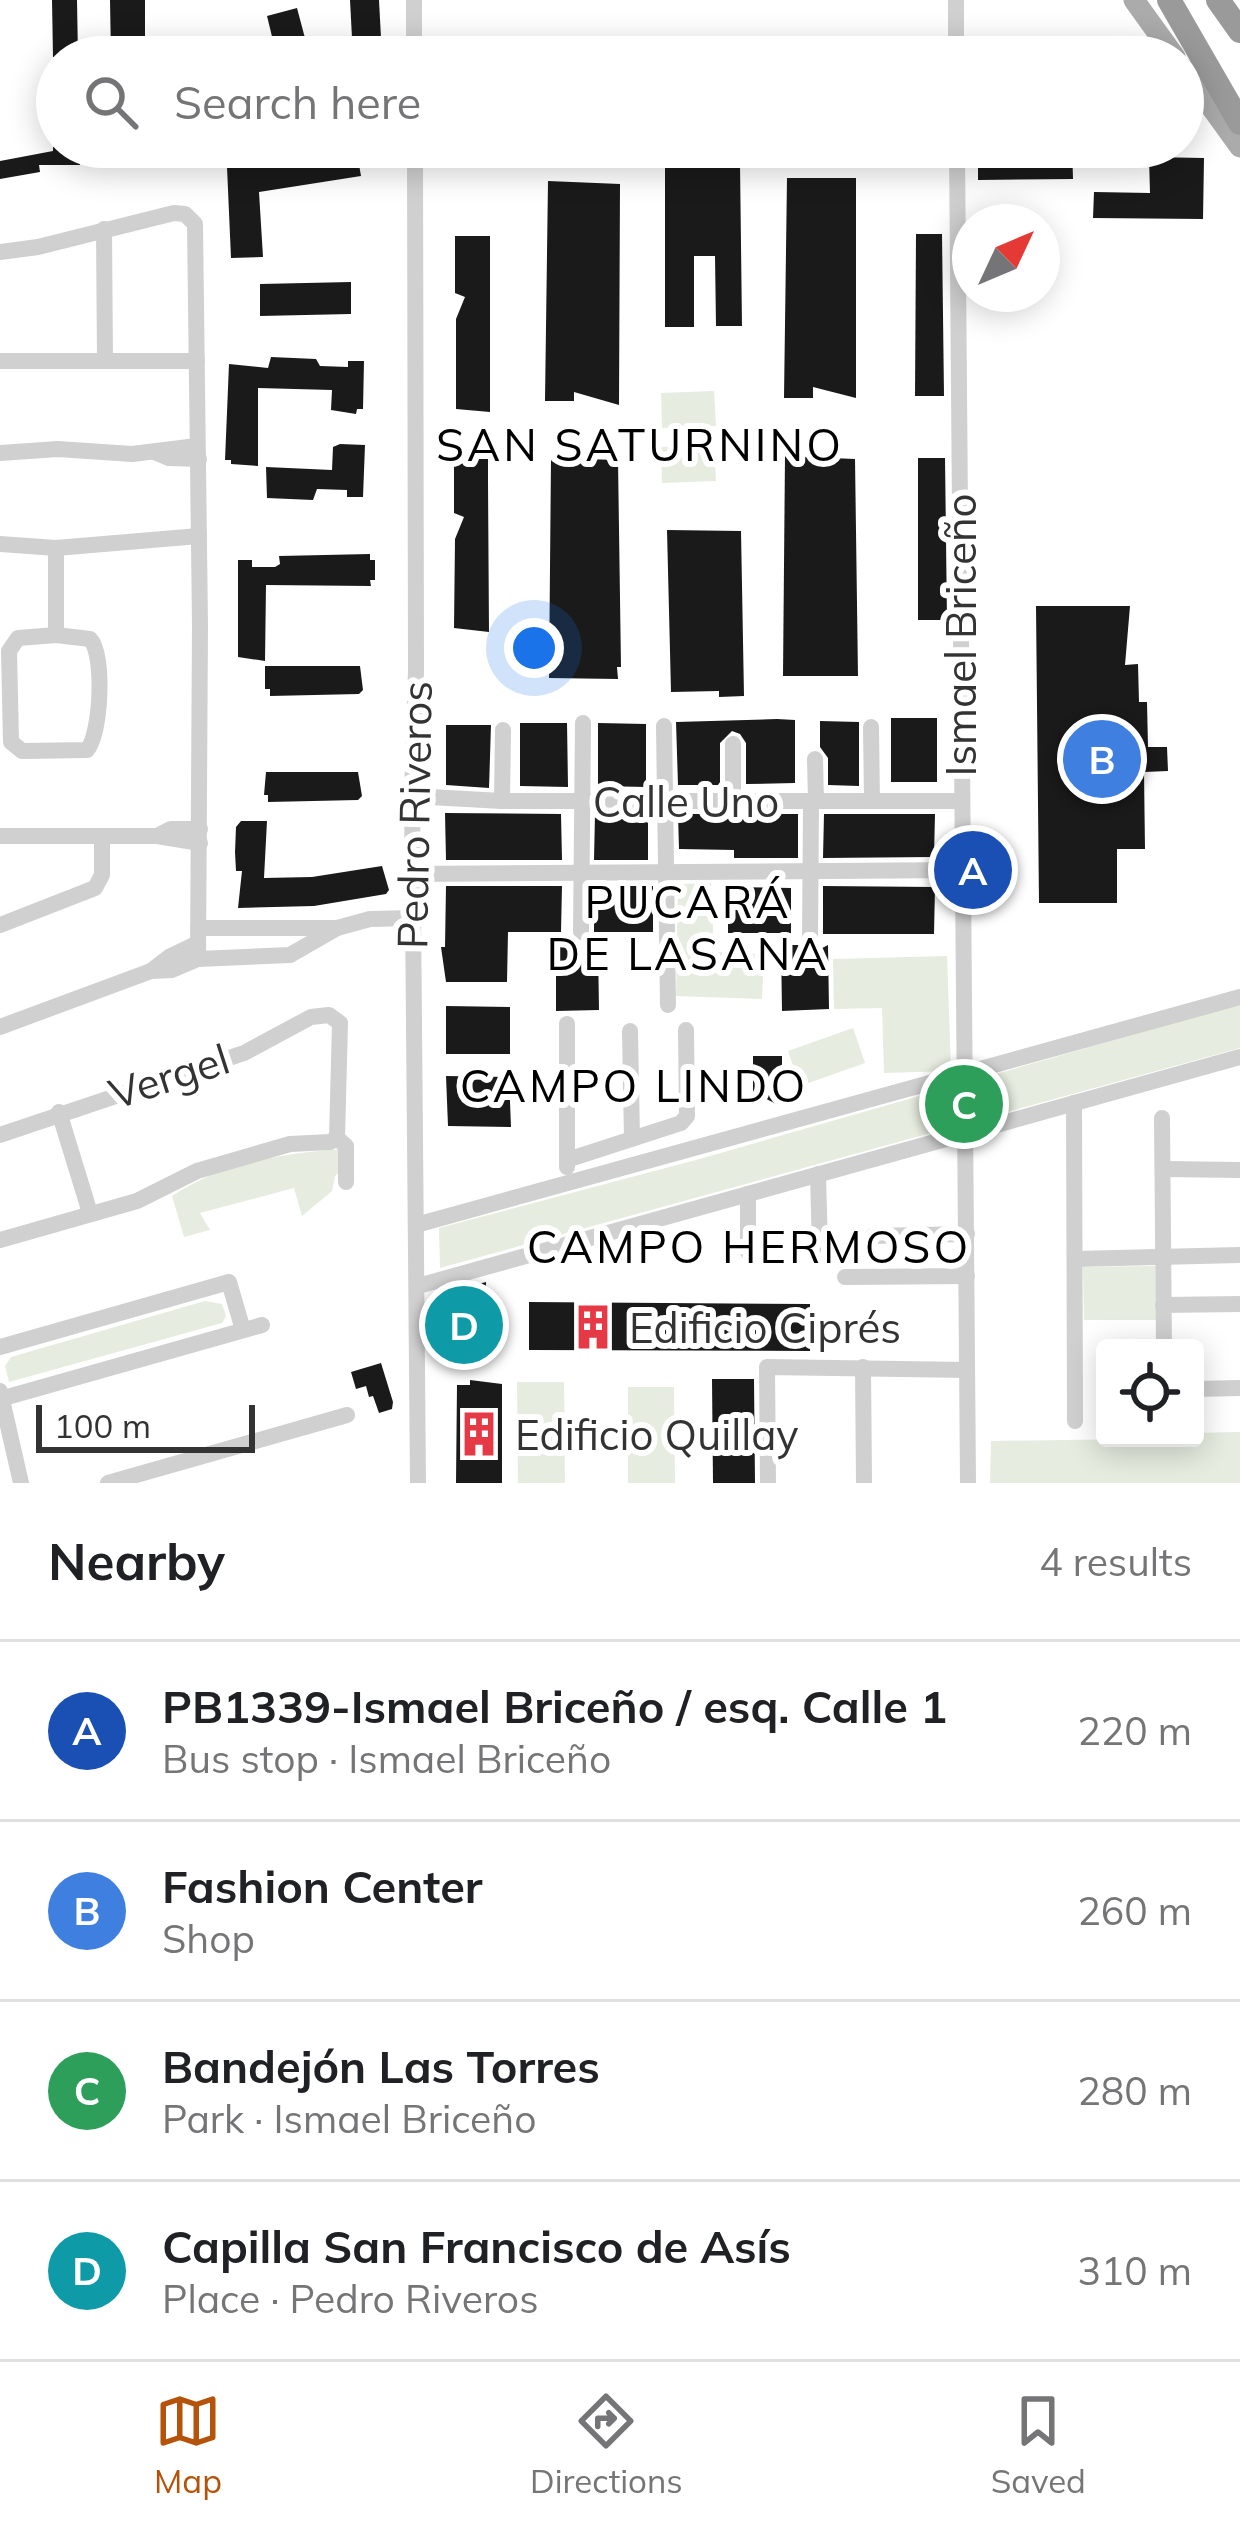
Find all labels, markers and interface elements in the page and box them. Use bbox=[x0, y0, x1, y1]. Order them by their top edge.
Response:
search box bbox=[36, 36, 1204, 168]
icon: search bbox=[78, 69, 144, 135]
text: Search here bbox=[174, 74, 421, 130]
north arrow bbox=[952, 204, 1060, 312]
district label: SAN SATURNINO bbox=[436, 416, 844, 472]
street label: Ismael Briceño bbox=[934, 493, 987, 777]
your location bbox=[504, 618, 564, 678]
street label: Pedro Riveros bbox=[385, 681, 443, 949]
pin: B bbox=[1063, 714, 1141, 804]
street label: Calle Uno bbox=[593, 775, 779, 828]
pin: A bbox=[934, 825, 1012, 915]
district label: PUCARÁ DE LASANA bbox=[547, 873, 829, 981]
street label: Vergel bbox=[102, 1032, 236, 1120]
district label: CAMPO LINDO bbox=[460, 1057, 808, 1113]
pin: C bbox=[925, 1059, 1003, 1149]
district label: CAMPO HERMOSO bbox=[527, 1218, 971, 1274]
pin: D bbox=[425, 1280, 503, 1370]
place label: Edificio Ciprés bbox=[629, 1301, 901, 1354]
building icon: Edificio Ciprés bbox=[568, 1302, 618, 1352]
map controls bbox=[1096, 1339, 1204, 1447]
button: locate bbox=[1096, 1339, 1204, 1447]
scale bar bbox=[36, 1399, 255, 1452]
text: 100 m bbox=[54, 1405, 151, 1446]
place label: Edificio Quillay bbox=[515, 1408, 799, 1461]
building icon: Edificio Quillay bbox=[454, 1409, 504, 1459]
text: Nearby bbox=[48, 1529, 225, 1593]
text: 4 results bbox=[1039, 1537, 1192, 1586]
text: PB1339-Ismael Briceño / esq. Calle 1 bbox=[162, 1678, 947, 1734]
text: A bbox=[72, 1706, 102, 1755]
text: 220 m bbox=[1077, 1706, 1192, 1755]
text: Bus stop · Ismael Briceño bbox=[162, 1734, 611, 1783]
text: Fashion Center bbox=[162, 1858, 483, 1914]
text: B bbox=[74, 1886, 100, 1935]
text: 260 m bbox=[1077, 1886, 1192, 1935]
text: Shop bbox=[162, 1914, 255, 1963]
text: Bandejón Las Torres bbox=[162, 2038, 600, 2094]
text: C bbox=[74, 2066, 100, 2115]
text: 280 m bbox=[1077, 2066, 1192, 2115]
text: Park · Ismael Briceño bbox=[162, 2094, 536, 2143]
text: Capilla San Francisco de Asís bbox=[162, 2218, 791, 2274]
text: D bbox=[72, 2246, 102, 2295]
text: 310 m bbox=[1077, 2246, 1192, 2295]
text: Place · Pedro Riveros bbox=[162, 2274, 539, 2323]
tab: Map bbox=[154, 2388, 222, 2501]
tab: Directions bbox=[530, 2388, 683, 2501]
tab: Saved bbox=[991, 2388, 1086, 2501]

